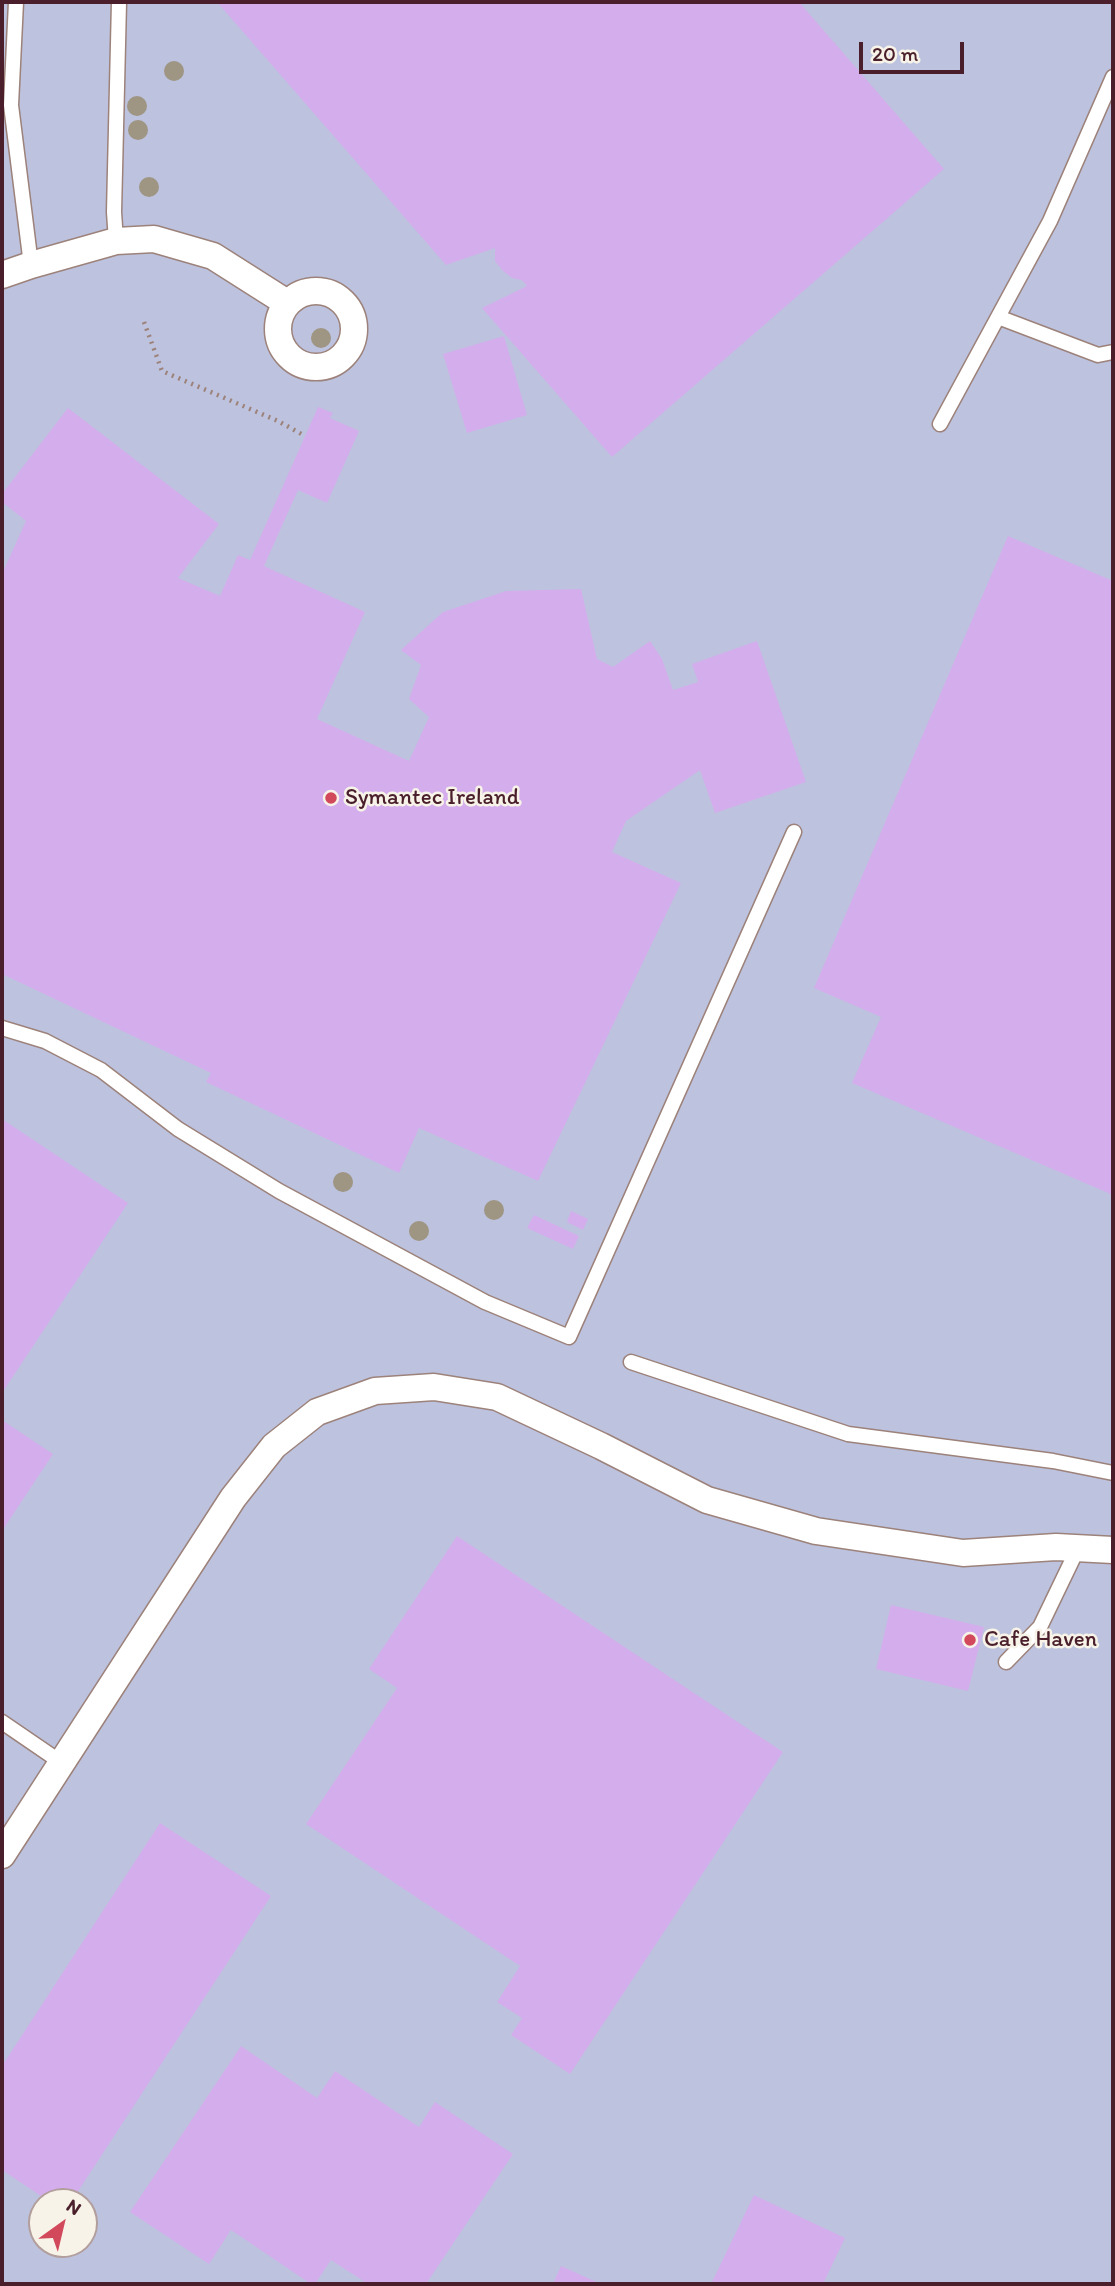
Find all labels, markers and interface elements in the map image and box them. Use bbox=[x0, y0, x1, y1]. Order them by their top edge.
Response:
scale bar bbox=[863, 28, 968, 72]
text: 20 m bbox=[872, 41, 918, 66]
place label: Symantec Ireland bbox=[345, 784, 520, 812]
marker: Symantec Ireland bbox=[323, 790, 339, 806]
place label: Cafe Haven bbox=[984, 1626, 1097, 1654]
marker: Cafe Haven bbox=[962, 1632, 978, 1648]
north arrow bbox=[28, 2188, 98, 2258]
text: N bbox=[62, 2194, 86, 2220]

